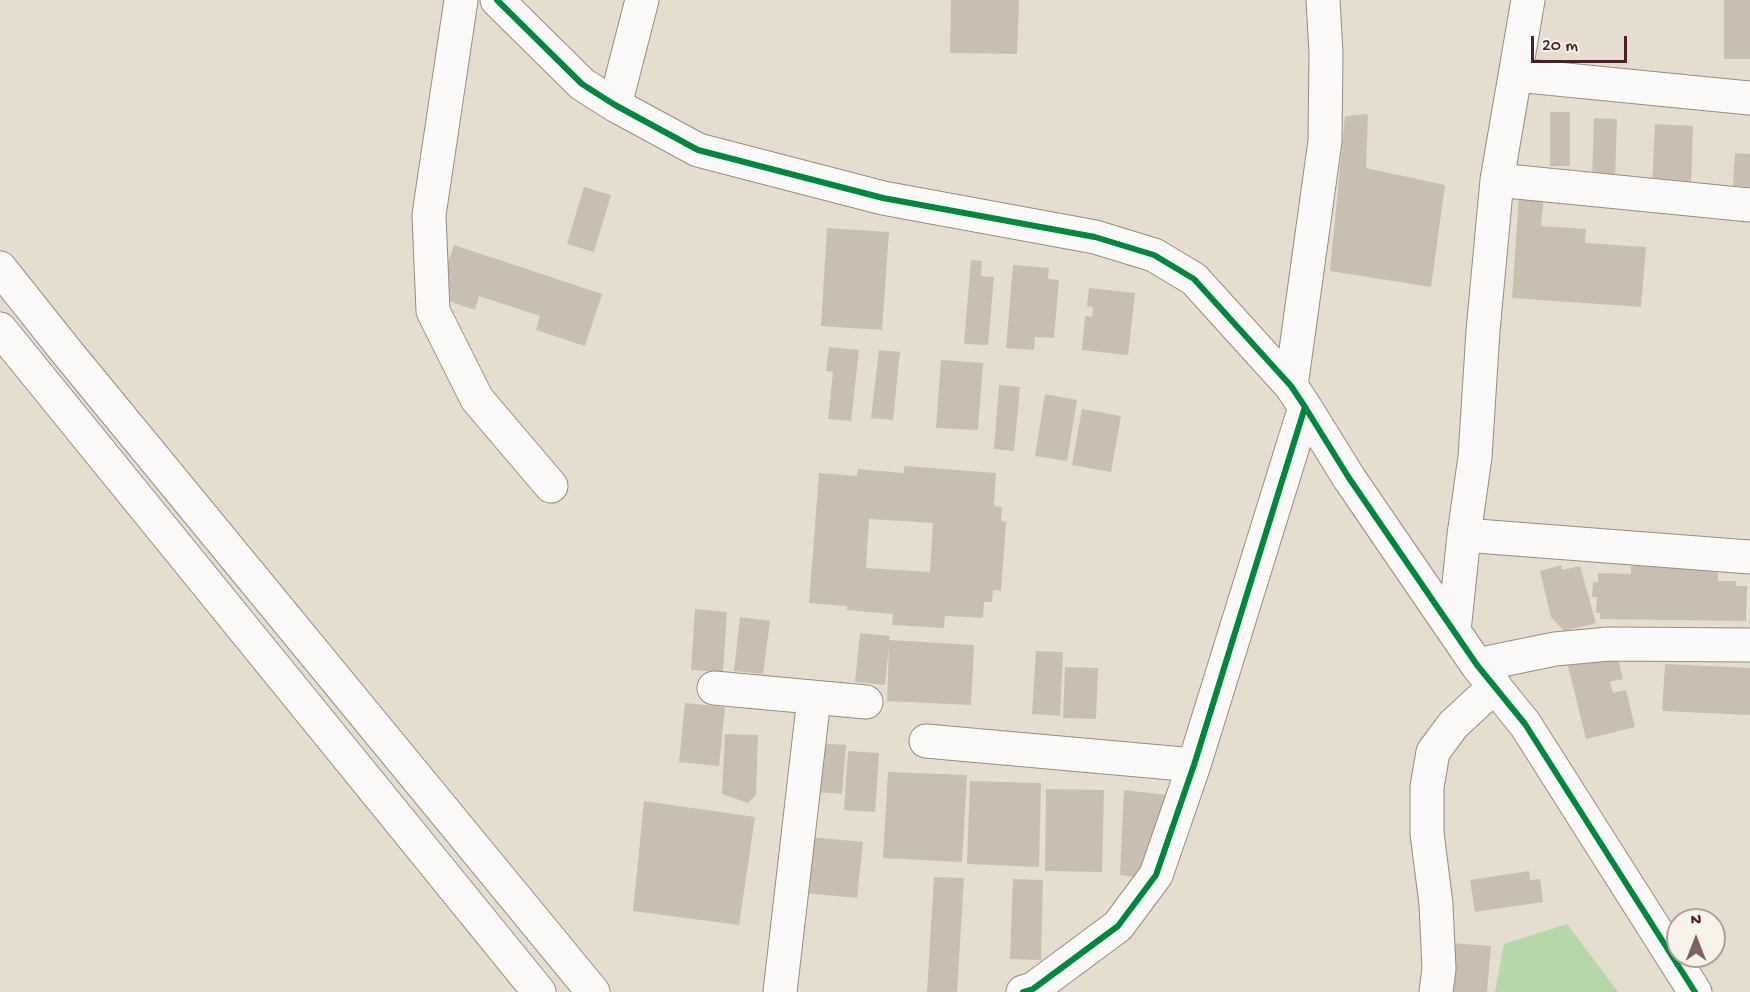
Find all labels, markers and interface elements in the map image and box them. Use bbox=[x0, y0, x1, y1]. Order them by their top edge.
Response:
scale bar bbox=[1534, 24, 1630, 62]
text: 20 m bbox=[1542, 36, 1578, 57]
north arrow bbox=[1666, 908, 1726, 968]
text: N bbox=[1691, 912, 1701, 931]

